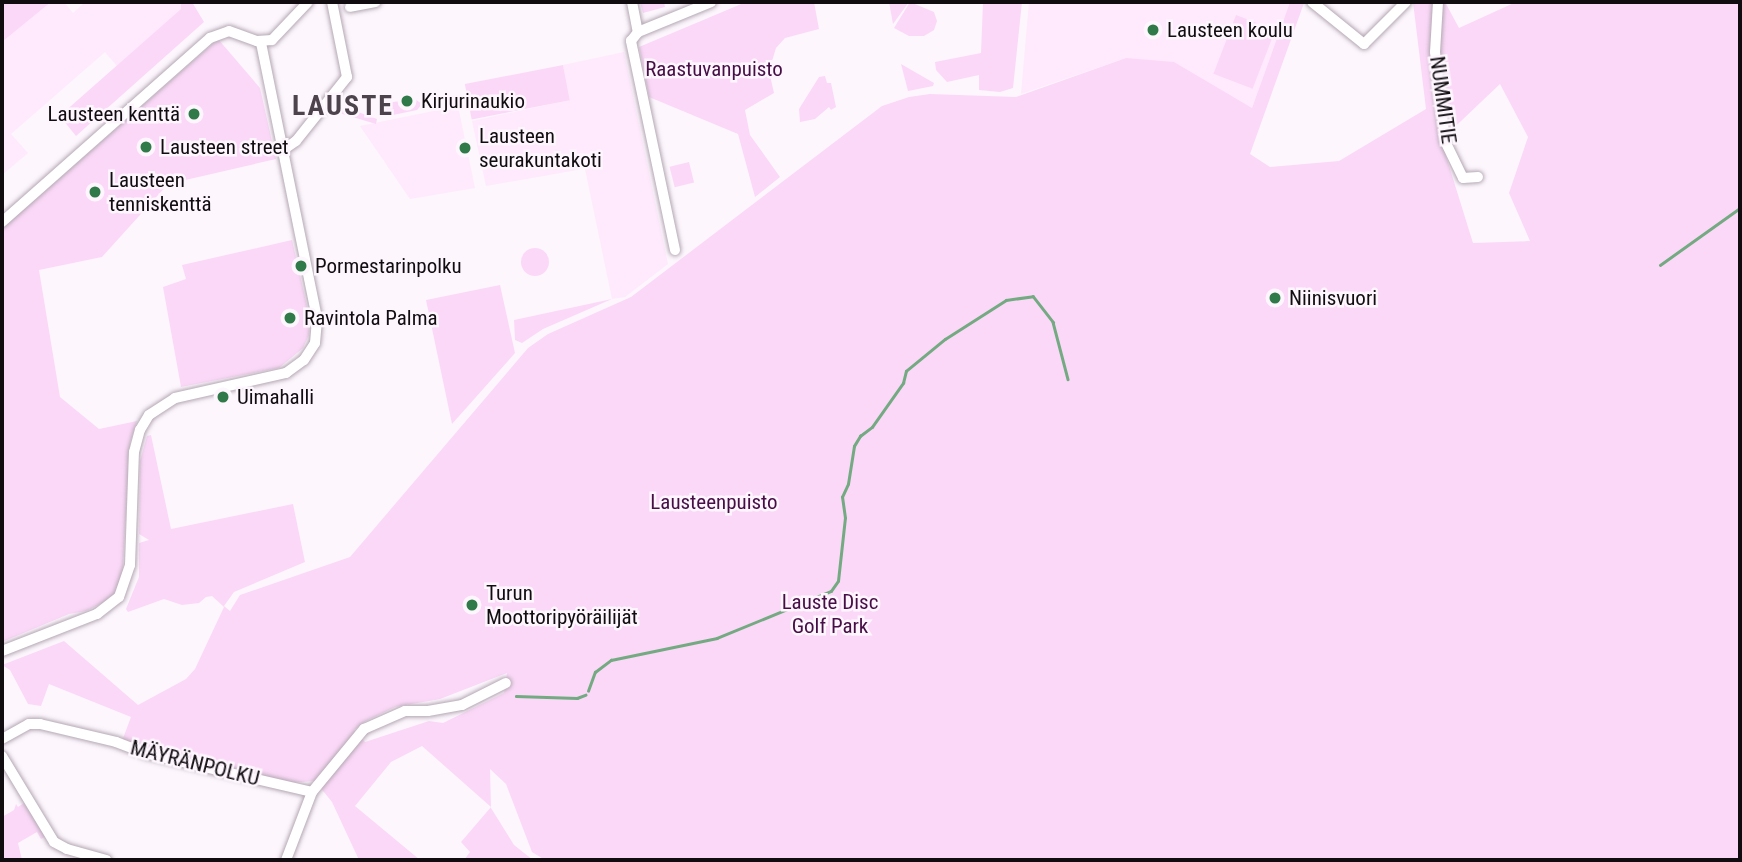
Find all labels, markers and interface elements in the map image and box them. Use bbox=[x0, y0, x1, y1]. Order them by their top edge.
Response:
place label: Lausteen koulu bbox=[1167, 17, 1293, 43]
marker: Lausteen koulu bbox=[1145, 22, 1161, 38]
street label: NUMMITIE bbox=[1424, 55, 1462, 145]
park label: Raastuvanpuisto bbox=[645, 56, 783, 82]
place label: Kirjurinaukio bbox=[421, 88, 525, 114]
district label: LAUSTE bbox=[293, 89, 393, 123]
marker: Kirjurinaukio bbox=[399, 93, 415, 109]
place label: Lausteen kenttä bbox=[48, 101, 180, 127]
marker: Lausteen kenttä bbox=[186, 106, 202, 122]
place label: Lausteen seurakuntakoti bbox=[479, 123, 602, 173]
place label: Lausteen street bbox=[160, 134, 289, 160]
marker: Lausteen street bbox=[138, 139, 154, 155]
marker: Lausteen seurakuntakoti bbox=[457, 140, 473, 156]
place label: Lausteen tenniskenttä bbox=[109, 167, 212, 217]
marker: Lausteen tenniskenttä bbox=[87, 184, 103, 200]
place label: Pormestarinpolku bbox=[315, 253, 462, 279]
marker: Pormestarinpolku bbox=[293, 258, 309, 274]
place label: Niinisvuori bbox=[1289, 285, 1377, 311]
marker: Niinisvuori bbox=[1267, 290, 1283, 306]
place label: Ravintola Palma bbox=[304, 305, 438, 331]
marker: Ravintola Palma bbox=[282, 310, 298, 326]
place label: Uimahalli bbox=[237, 384, 314, 410]
marker: Uimahalli bbox=[215, 389, 231, 405]
park label: Lausteenpuisto bbox=[650, 489, 778, 515]
place label: Turun Moottoripyöräilijät bbox=[486, 580, 638, 630]
park label: Lauste Disc Golf Park bbox=[782, 589, 878, 639]
marker: Turun Moottoripyöräilijät bbox=[464, 597, 480, 613]
street label: MÄYRÄNPOLKU bbox=[128, 735, 262, 791]

